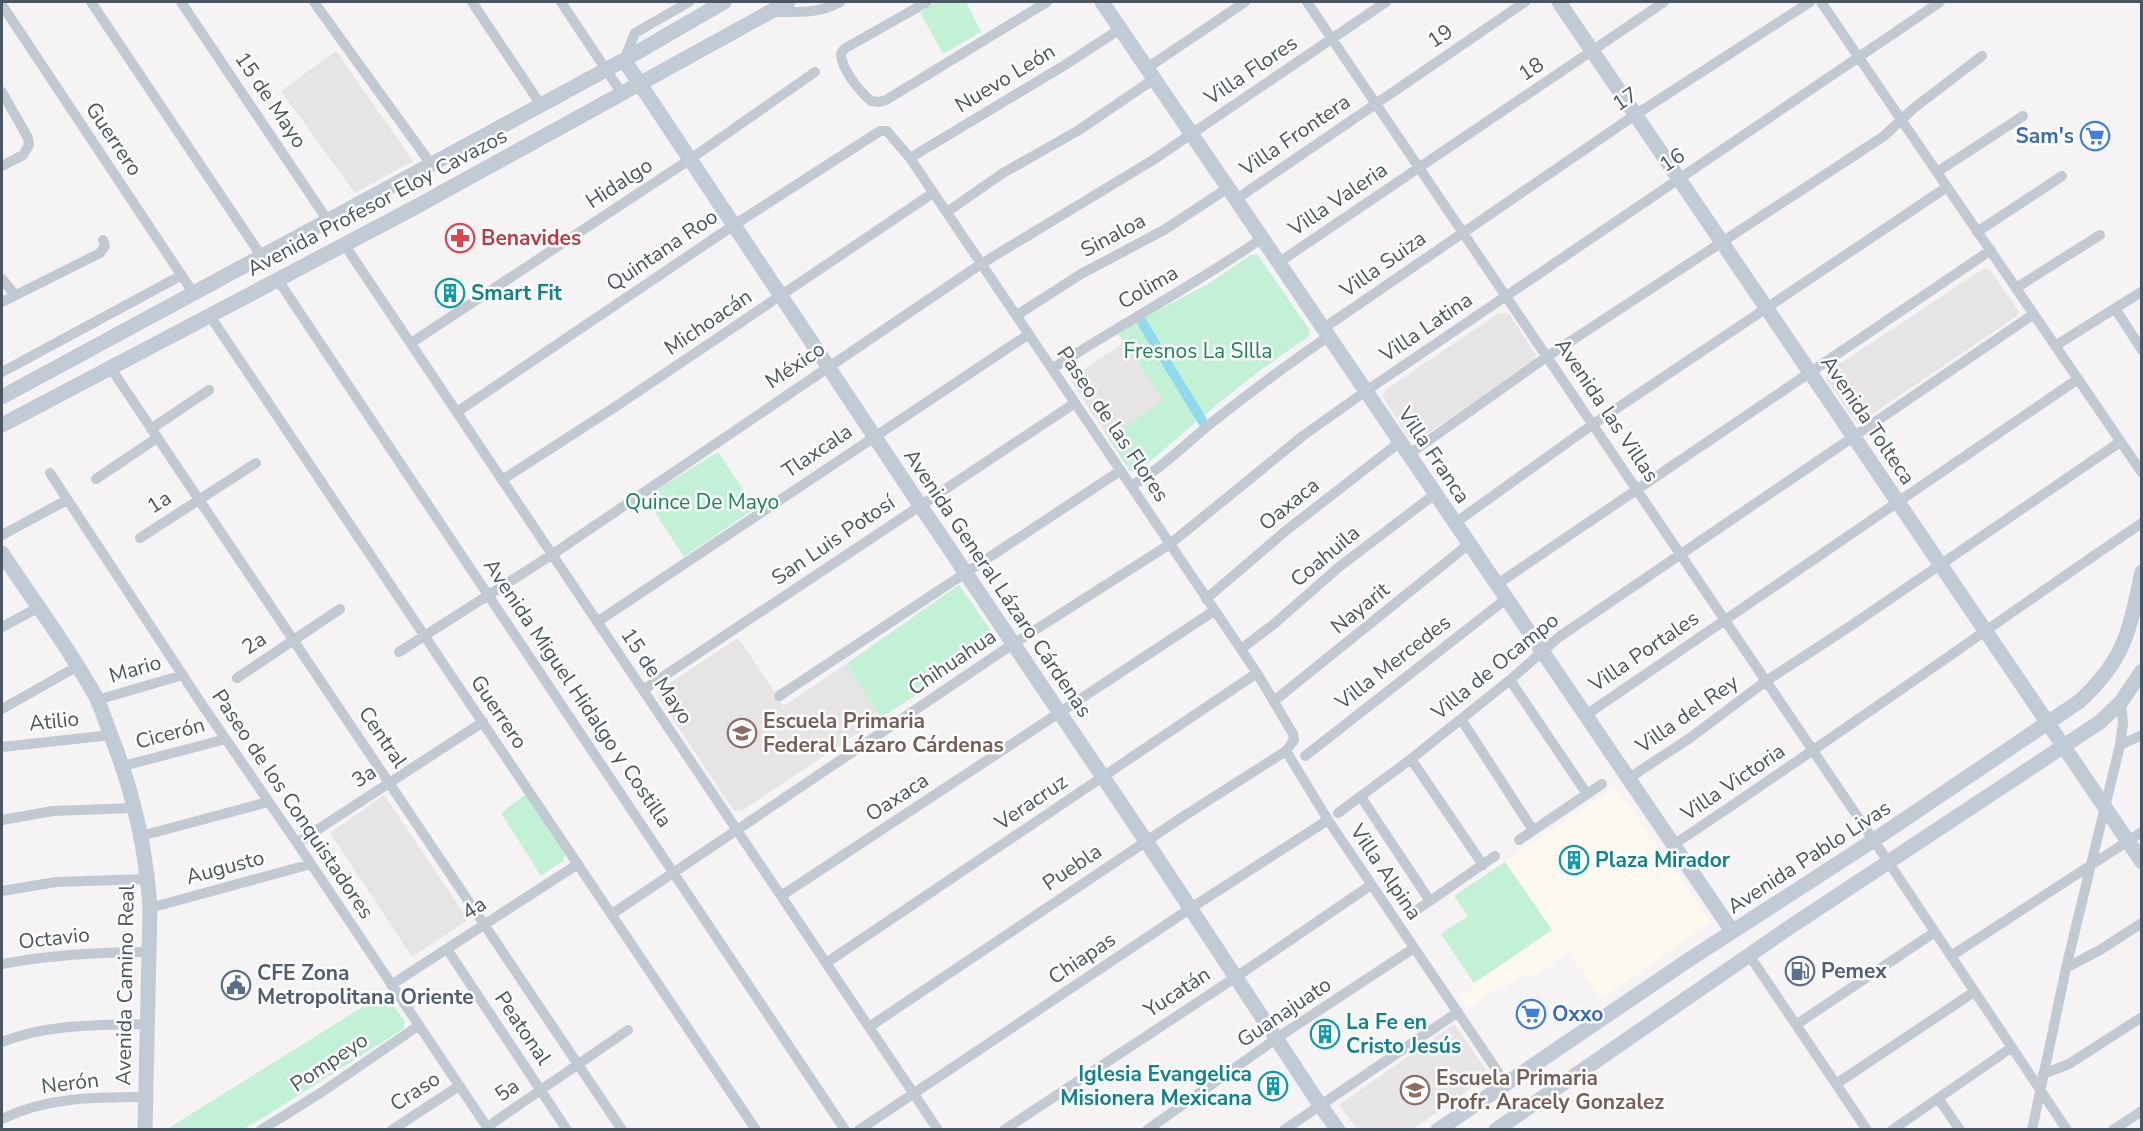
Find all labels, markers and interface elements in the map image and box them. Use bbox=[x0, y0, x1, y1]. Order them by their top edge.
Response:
street label: 19 bbox=[1422, 17, 1458, 55]
street label: Villa Flores bbox=[1198, 29, 1303, 112]
street label: Nuevo León bbox=[950, 37, 1060, 119]
street label: 15 de Mayo bbox=[228, 46, 314, 154]
street label: 18 bbox=[1513, 50, 1549, 88]
street label: 17 bbox=[1607, 80, 1643, 118]
street label: Villa Frontera bbox=[1233, 88, 1356, 183]
street label: Guerrero bbox=[79, 97, 149, 181]
supermarket icon: Sam's bbox=[2079, 120, 2111, 152]
street label: Avenida Profesor Eloy Cavazos bbox=[242, 121, 512, 283]
place label: Sam's bbox=[2016, 122, 2074, 150]
street label: 16 bbox=[1654, 141, 1690, 179]
street label: Hidalgo bbox=[580, 151, 658, 215]
street label: Villa Valeria bbox=[1282, 156, 1393, 243]
street label: Quintana Roo bbox=[601, 202, 723, 298]
street label: Sinaloa bbox=[1076, 206, 1150, 264]
pharmacy icon: Benavides bbox=[444, 222, 476, 254]
place label: Benavides bbox=[481, 224, 581, 252]
street label: Villa Suiza bbox=[1334, 224, 1431, 304]
street label: Colima bbox=[1113, 259, 1183, 315]
building icon: Smart Fit bbox=[434, 277, 466, 309]
place label: Smart Fit bbox=[471, 279, 563, 307]
street label: Michoacán bbox=[659, 282, 757, 362]
street label: Villa Latina bbox=[1373, 286, 1478, 369]
street label: Avenida las Villas bbox=[1548, 333, 1666, 487]
street label: México bbox=[760, 335, 830, 395]
park label: Fresnos La SIlla bbox=[1124, 337, 1272, 365]
street label: Paseo de las Flores bbox=[1051, 341, 1175, 507]
street label: Avenida Tolteca bbox=[1814, 350, 1922, 490]
street label: Villa Franca bbox=[1391, 400, 1477, 509]
street label: Tlaxcala bbox=[776, 417, 858, 485]
street label: Avenida General Lázaro Cárdenas bbox=[897, 443, 1099, 723]
street label: Oaxaca bbox=[1253, 471, 1325, 537]
street label: 1a bbox=[141, 484, 177, 520]
park label: Quince De Mayo bbox=[625, 488, 779, 516]
street label: San Luis Potosí bbox=[766, 488, 901, 592]
street label: Coahuila bbox=[1285, 519, 1365, 593]
street label: Avenida Miguel Hidalgo y Costilla bbox=[477, 553, 679, 833]
street label: Nayarit bbox=[1325, 575, 1396, 640]
street label: Villa Portales bbox=[1583, 604, 1704, 699]
street label: Villa de Ocampo bbox=[1425, 606, 1564, 727]
street label: Villa Mercedes bbox=[1329, 608, 1456, 716]
street label: 15 de Mayo bbox=[614, 622, 700, 730]
street label: Chihuahua bbox=[902, 622, 1002, 702]
street label: 2a bbox=[236, 625, 272, 661]
street label: Mario bbox=[106, 648, 164, 690]
street label: Villa del Rey bbox=[1629, 668, 1744, 760]
street label: Guerrero bbox=[464, 670, 534, 754]
street label: Paseo de los Conquistadores bbox=[206, 684, 380, 924]
street label: Central bbox=[352, 701, 414, 774]
street label: Atilio bbox=[28, 704, 80, 738]
place label: Escuela Primaria Federal Lázaro Cárdenas bbox=[763, 707, 1004, 759]
street label: Cicerón bbox=[132, 710, 208, 756]
school or university icon: Escuela Primaria Federal Lázaro Cárdenas bbox=[726, 717, 758, 749]
street label: Villa Victoria bbox=[1675, 737, 1790, 828]
street label: 3a bbox=[346, 758, 382, 794]
street label: Oaxaca bbox=[860, 766, 934, 828]
street label: Veracruz bbox=[988, 767, 1073, 837]
street label: Avenida Pablo Livas bbox=[1722, 794, 1896, 920]
street label: Villa Alpina bbox=[1343, 818, 1428, 925]
street label: Puebla bbox=[1037, 837, 1107, 897]
street label: Augusto bbox=[183, 843, 267, 891]
building icon: Plaza Mirador bbox=[1558, 844, 1590, 876]
place label: Plaza Mirador bbox=[1595, 846, 1731, 874]
street label: Avenida Camino Real bbox=[109, 883, 141, 1086]
street label: 4a bbox=[456, 890, 492, 926]
street label: Octavio bbox=[17, 920, 91, 956]
street label: Chiapas bbox=[1043, 925, 1121, 991]
fuel station icon: Pemex bbox=[1784, 955, 1816, 987]
place label: Pemex bbox=[1821, 957, 1887, 985]
place label: CFE Zona Metropolitana Oriente bbox=[257, 959, 474, 1011]
street label: Yucatán bbox=[1138, 960, 1216, 1024]
public building icon: CFE Zona Metropolitana Oriente bbox=[220, 969, 252, 1001]
street label: Guanajuato bbox=[1231, 970, 1337, 1054]
street label: Peatonal bbox=[488, 986, 558, 1071]
supermarket icon: Oxxo bbox=[1515, 998, 1547, 1030]
place label: Oxxo bbox=[1552, 1000, 1603, 1028]
place label: La Fe en Cristo Jesús bbox=[1346, 1008, 1461, 1060]
building icon: La Fe en Cristo Jesús bbox=[1309, 1018, 1341, 1050]
street label: Pompeyo bbox=[285, 1026, 373, 1098]
place label: Iglesia Evangelica Misionera Mexicana bbox=[1060, 1060, 1252, 1112]
street label: Craso bbox=[385, 1064, 445, 1118]
place label: Escuela Primaria Profr. Aracely Gonzalez bbox=[1436, 1064, 1664, 1116]
street label: Nerón bbox=[40, 1066, 100, 1100]
building icon: Iglesia Evangelica Misionera Mexicana bbox=[1257, 1070, 1289, 1102]
street label: 5a bbox=[489, 1072, 525, 1108]
school or university icon: Escuela Primaria Profr. Aracely Gonzalez bbox=[1399, 1074, 1431, 1106]

